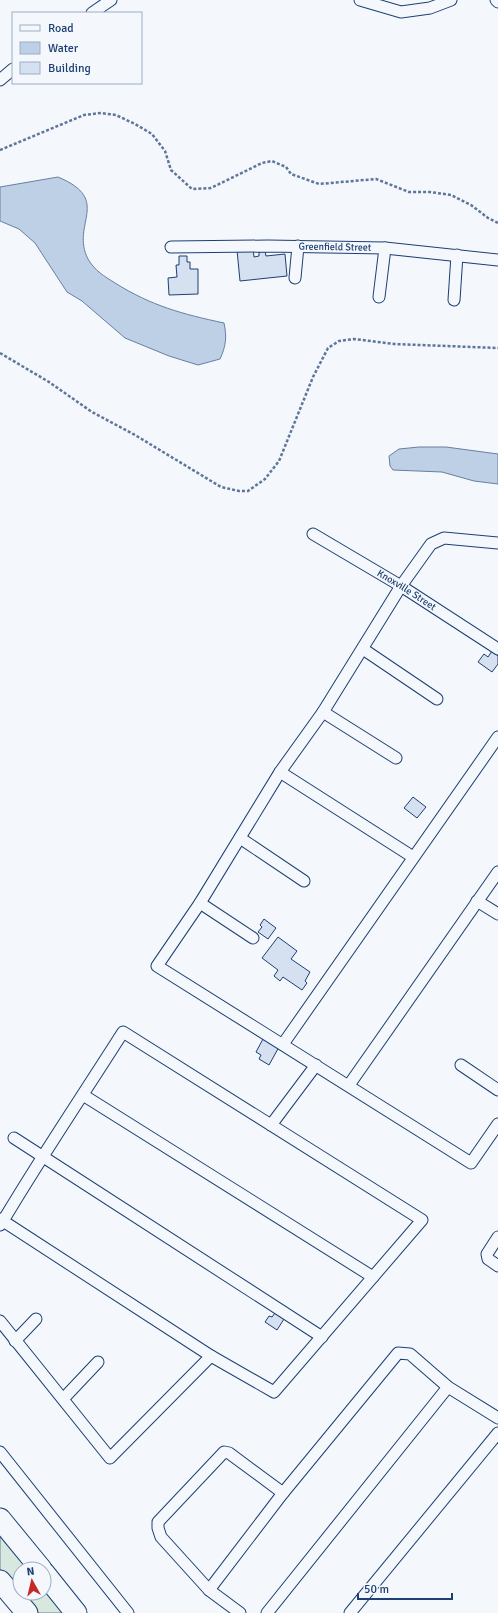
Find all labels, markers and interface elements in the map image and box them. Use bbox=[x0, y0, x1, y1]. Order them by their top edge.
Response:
legend bbox=[12, 12, 142, 84]
text: Road bbox=[48, 21, 74, 36]
text: Water bbox=[48, 41, 79, 56]
text: Building bbox=[48, 61, 91, 76]
street label: Greenfield Street bbox=[298, 241, 372, 254]
street label: Knoxville Street bbox=[375, 567, 439, 613]
north arrow bbox=[12, 1561, 52, 1601]
text: N bbox=[26, 1565, 35, 1579]
scale bar bbox=[358, 1575, 452, 1601]
text: 50 m bbox=[364, 1582, 389, 1597]

